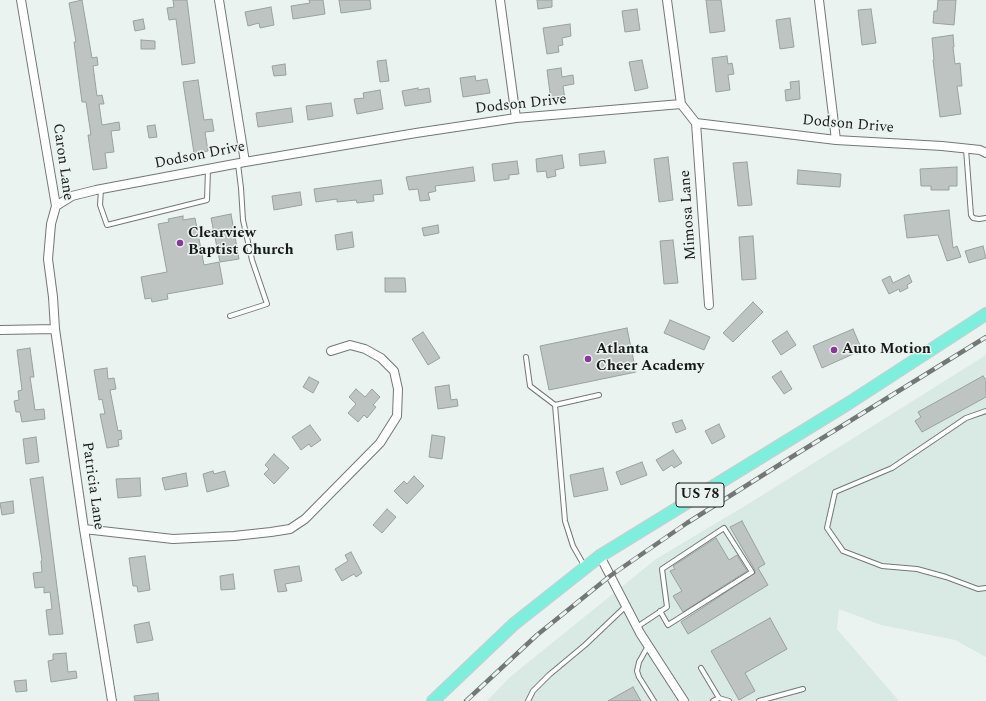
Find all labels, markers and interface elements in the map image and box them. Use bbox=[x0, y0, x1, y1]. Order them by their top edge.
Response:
street label: Dodson Drive bbox=[474, 91, 568, 119]
street label: Dodson Drive bbox=[801, 112, 895, 138]
street label: Caron Lane bbox=[48, 122, 76, 202]
street label: Dodson Drive bbox=[153, 138, 247, 174]
street label: Mimosa Lane bbox=[677, 169, 701, 261]
place label: Clearview Baptist Church bbox=[188, 225, 294, 260]
marker: Clearview Baptist Church bbox=[175, 238, 185, 248]
place label: Atlanta Cheer Academy bbox=[596, 341, 704, 376]
place label: Auto Motion bbox=[842, 341, 931, 359]
marker: Auto Motion bbox=[829, 345, 839, 355]
marker: Atlanta Cheer Academy bbox=[583, 354, 593, 364]
street label: Patricia Lane bbox=[77, 441, 107, 531]
road number: US 78 bbox=[676, 483, 724, 507]

